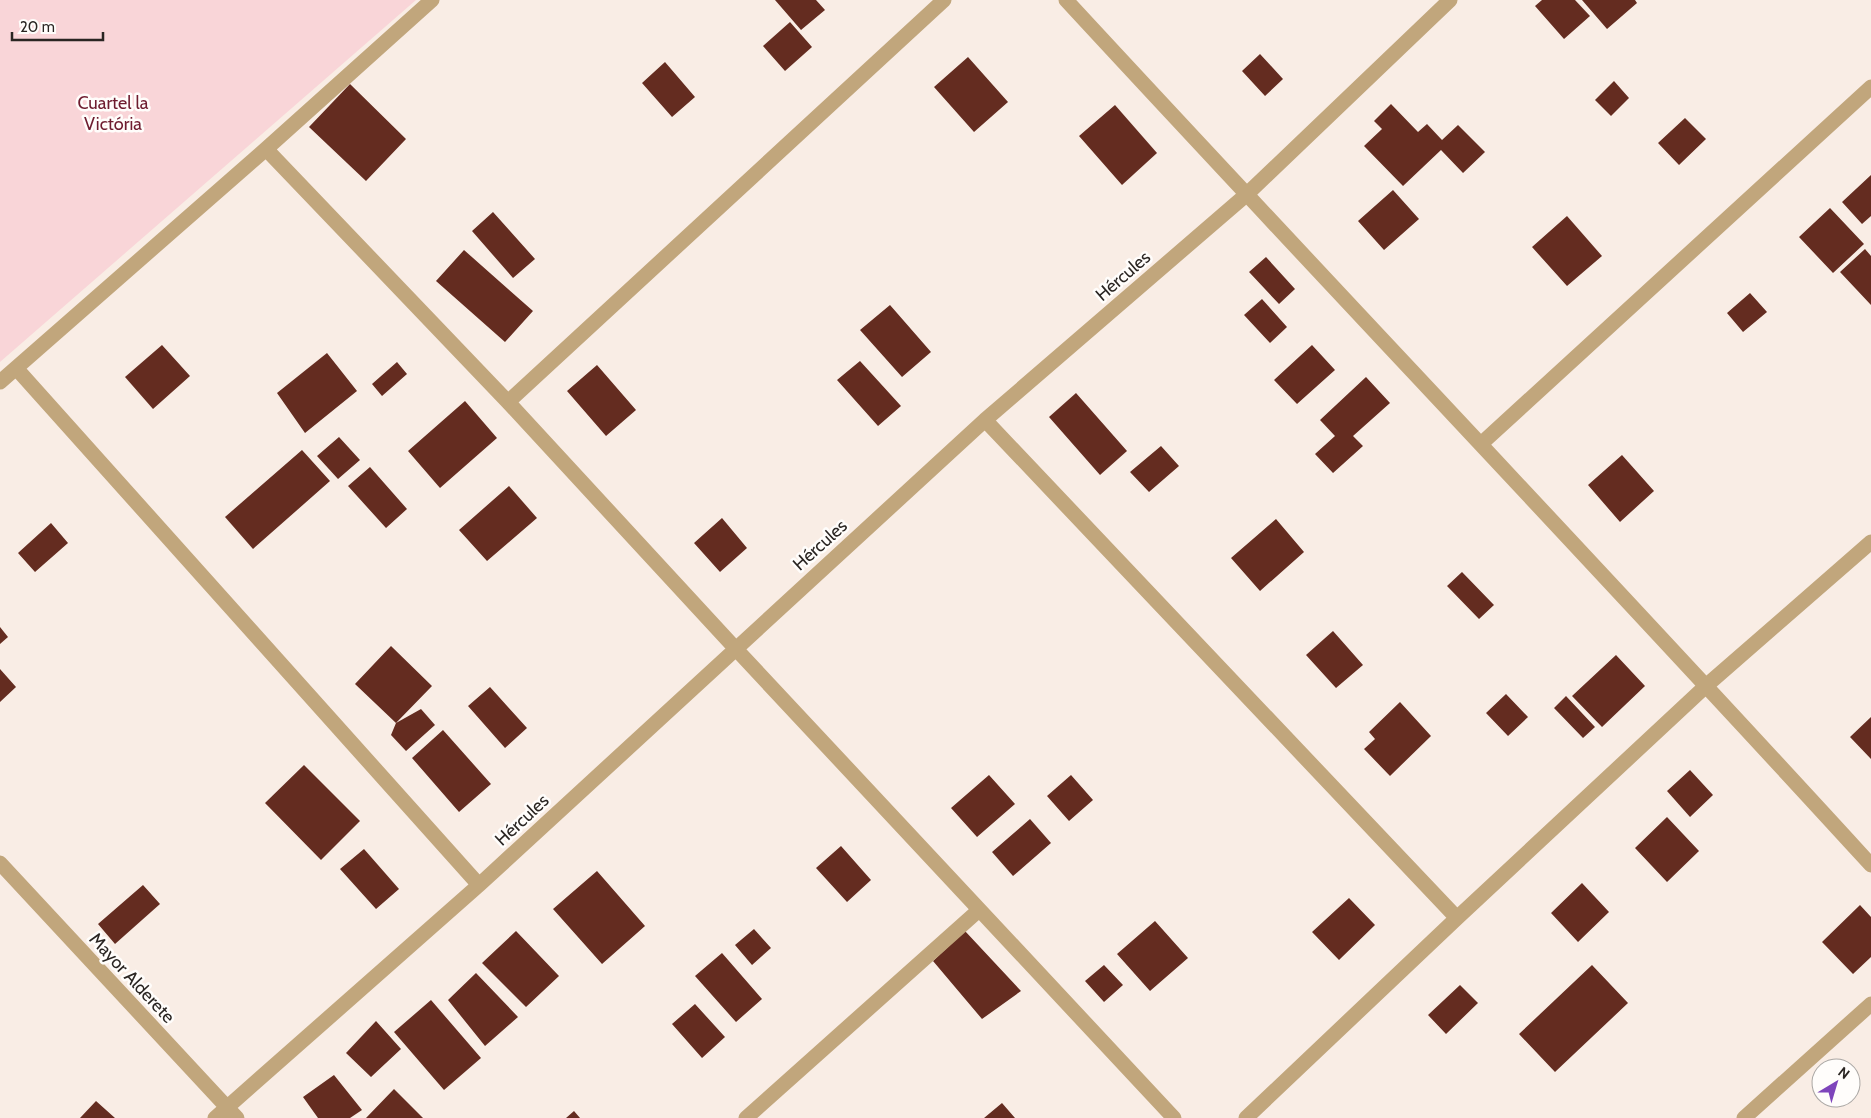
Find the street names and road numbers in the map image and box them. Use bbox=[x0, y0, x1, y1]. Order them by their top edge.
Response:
street label: Hércules bbox=[1091, 246, 1155, 306]
street label: Hércules bbox=[788, 515, 852, 575]
street label: Hércules bbox=[491, 790, 553, 850]
street label: Mayor Alderete bbox=[85, 928, 179, 1028]

